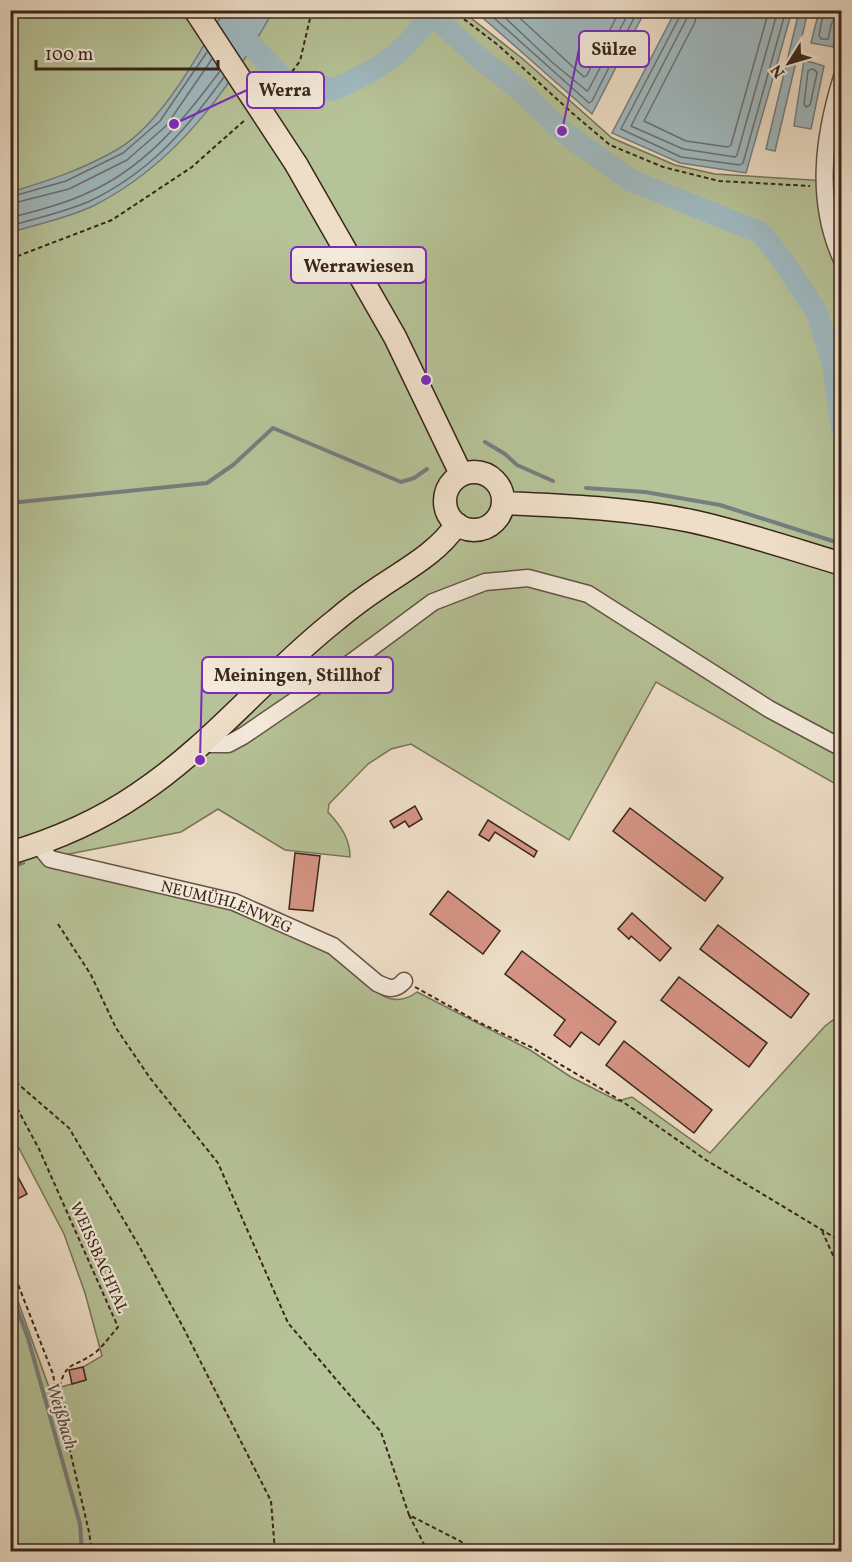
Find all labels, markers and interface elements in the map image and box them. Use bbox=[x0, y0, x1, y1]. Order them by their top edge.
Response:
callout: Sülze bbox=[579, 31, 649, 67]
scale bar bbox=[36, 33, 218, 71]
north arrow bbox=[759, 33, 819, 93]
text: Sülze bbox=[591, 38, 637, 63]
text: 100 m bbox=[45, 43, 94, 68]
text: N bbox=[766, 59, 791, 82]
callout: Werra bbox=[247, 72, 324, 108]
text: Werra bbox=[259, 79, 311, 104]
callout: Werrawiesen bbox=[291, 247, 426, 283]
text: Werrawiesen bbox=[304, 255, 415, 280]
callout: Meiningen, Stillhof bbox=[202, 657, 393, 693]
text: Meiningen, Stillhof bbox=[214, 664, 382, 689]
street label: NEUMÜHLENWEG bbox=[158, 876, 296, 940]
street label: WEISSBACHTAL bbox=[64, 1199, 133, 1317]
water label: Weißbach bbox=[39, 1380, 83, 1453]

